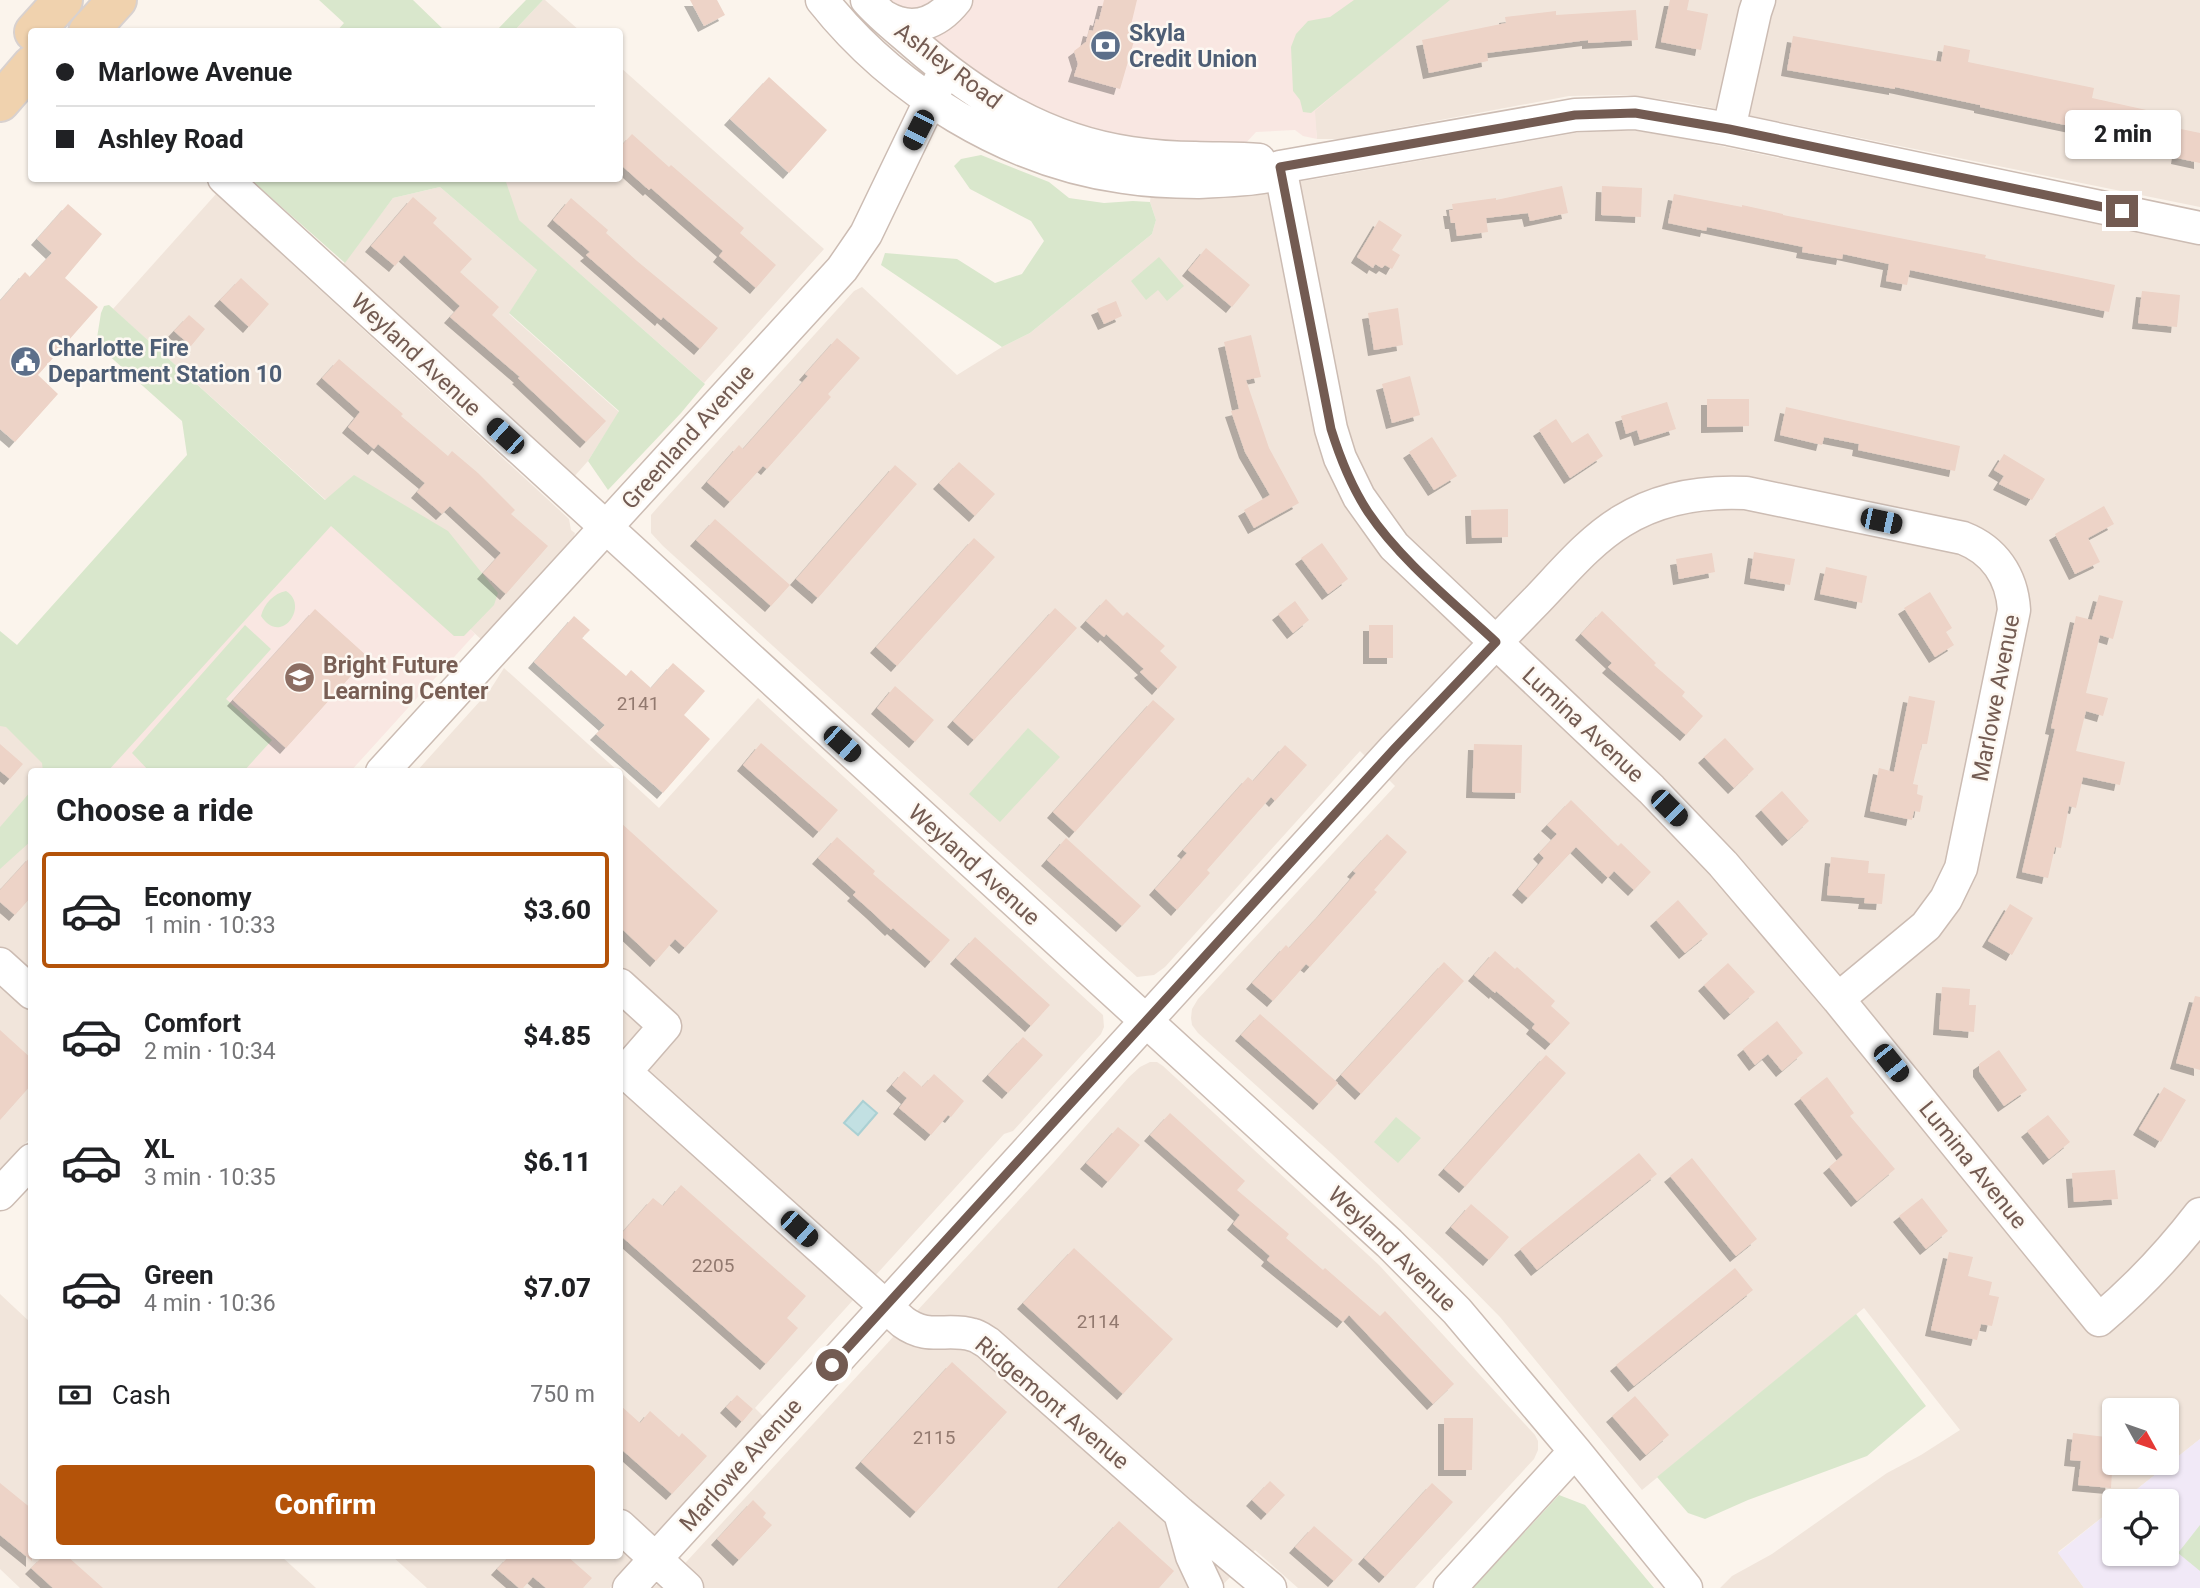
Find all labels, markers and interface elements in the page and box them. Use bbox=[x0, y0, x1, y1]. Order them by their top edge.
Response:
street label: Ashley Road bbox=[889, 17, 1007, 115]
place label: Skyla Credit Union bbox=[1129, 20, 1257, 73]
bank icon: Skyla Credit Union bbox=[1089, 29, 1123, 63]
text: Marlowe Avenue bbox=[98, 57, 292, 87]
car bbox=[900, 107, 937, 153]
callout: 2 min bbox=[2064, 110, 2180, 158]
text: 2 min bbox=[2094, 121, 2152, 148]
text: Ashley Road bbox=[98, 124, 244, 154]
route end bbox=[2106, 195, 2138, 227]
street label: Weyland Avenue bbox=[345, 288, 487, 422]
place label: Charlotte Fire Department Station 10 bbox=[48, 335, 282, 388]
public building icon: Charlotte Fire Department Station 10 bbox=[8, 344, 42, 378]
street label: Greenland Avenue bbox=[616, 359, 760, 515]
car bbox=[483, 414, 528, 458]
car bbox=[1859, 506, 1904, 536]
street label: Marlowe Avenue bbox=[1967, 612, 2025, 784]
place label: Bright Future Learning Center bbox=[323, 652, 489, 705]
school or university icon: Bright Future Learning Center bbox=[283, 661, 317, 695]
street label: Lumina Avenue bbox=[1517, 662, 1649, 788]
house number: 2141 bbox=[617, 692, 659, 715]
car bbox=[820, 722, 865, 766]
car bbox=[1647, 786, 1692, 830]
text: Choose a ride bbox=[56, 791, 253, 829]
street label: Weyland Avenue bbox=[903, 799, 1045, 931]
icon: car bbox=[60, 879, 123, 942]
text: Economy bbox=[144, 882, 251, 912]
text: $3.60 bbox=[523, 895, 591, 925]
text: 1 min · 10:33 bbox=[144, 912, 276, 939]
icon: car bbox=[60, 1005, 123, 1068]
text: Comfort bbox=[144, 1008, 241, 1038]
text: $4.85 bbox=[523, 1021, 591, 1051]
text: 2 min · 10:34 bbox=[144, 1038, 276, 1065]
car bbox=[1870, 1040, 1913, 1086]
street label: Lumina Avenue bbox=[1913, 1096, 2033, 1234]
icon: car bbox=[60, 1131, 123, 1194]
text: XL bbox=[144, 1134, 175, 1164]
text: $6.11 bbox=[523, 1147, 591, 1177]
text: 3 min · 10:35 bbox=[144, 1164, 276, 1191]
street label: Weyland Avenue bbox=[1322, 1181, 1462, 1317]
car bbox=[777, 1207, 822, 1251]
house number: 2205 bbox=[692, 1254, 734, 1277]
icon: car bbox=[60, 1257, 123, 1320]
text: Green bbox=[144, 1260, 214, 1290]
text: $7.07 bbox=[523, 1273, 591, 1303]
text: 4 min · 10:36 bbox=[144, 1290, 276, 1317]
house number: 2114 bbox=[1077, 1310, 1120, 1333]
street label: Ridgemont Avenue bbox=[970, 1331, 1134, 1475]
route start bbox=[816, 1349, 848, 1381]
icon: cash bbox=[56, 1376, 94, 1414]
text: Cash bbox=[112, 1380, 171, 1410]
text: 750 m bbox=[530, 1381, 595, 1408]
street label: Marlowe Avenue bbox=[674, 1393, 808, 1537]
north arrow bbox=[2102, 1398, 2179, 1475]
map controls bbox=[2102, 1398, 2179, 1566]
house number: 2115 bbox=[913, 1426, 955, 1449]
button: Confirm bbox=[56, 1465, 595, 1545]
button: locate bbox=[2102, 1489, 2179, 1566]

